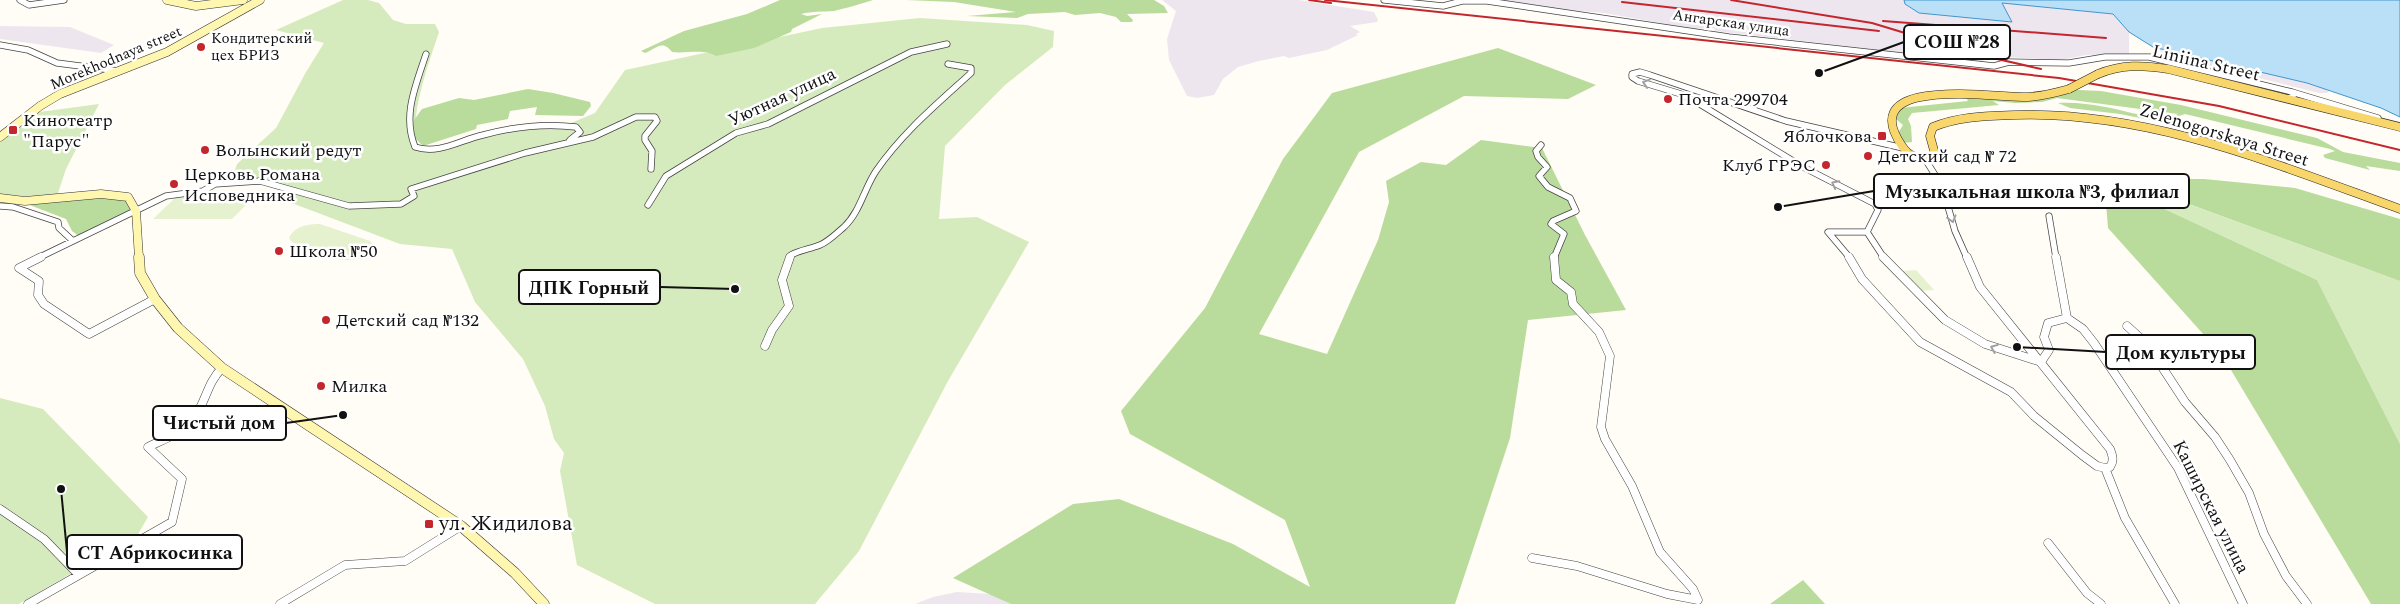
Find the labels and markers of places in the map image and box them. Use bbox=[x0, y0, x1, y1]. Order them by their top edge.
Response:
callout: СОШ №28 bbox=[1904, 25, 2010, 59]
place label: Кондитерский цех БРИЗ bbox=[211, 27, 312, 67]
marker: Кондитерский цех БРИЗ bbox=[195, 41, 207, 53]
place label: Почта 299704 bbox=[1678, 86, 1788, 113]
marker: Почта 299704 bbox=[1662, 93, 1674, 105]
place label: Кинотеатр "Парус" bbox=[23, 107, 113, 155]
place label: Яблочкова bbox=[1783, 123, 1872, 150]
marker: Кинотеатр "Парус" bbox=[7, 124, 19, 136]
marker: Яблочкова bbox=[1876, 130, 1888, 142]
place label: Волынский редут bbox=[215, 137, 361, 164]
place label: Детский сад № 72 bbox=[1878, 143, 2017, 170]
marker: Волынский редут bbox=[199, 144, 211, 156]
marker: Детский сад № 72 bbox=[1862, 150, 1874, 162]
place label: Клуб ГРЭС bbox=[1722, 152, 1816, 179]
marker: Клуб ГРЭС bbox=[1820, 159, 1832, 171]
place label: Церковь Романа Исповедника bbox=[184, 161, 320, 209]
callout: Музыкальная школа №3, филиал bbox=[1874, 174, 2189, 208]
marker: Церковь Романа Исповедника bbox=[168, 178, 180, 190]
place label: Школа №50 bbox=[289, 238, 377, 265]
marker: Школа №50 bbox=[273, 245, 285, 257]
callout: ДПК Горный bbox=[519, 270, 660, 304]
place label: Детский сад №132 bbox=[336, 307, 479, 334]
marker: Детский сад №132 bbox=[320, 314, 332, 326]
callout: Дом культуры bbox=[2106, 335, 2255, 369]
place label: Милка bbox=[331, 373, 388, 400]
marker: Милка bbox=[315, 380, 327, 392]
callout: Чистый дом bbox=[153, 406, 286, 440]
place label: ул. Жидилова bbox=[438, 508, 573, 540]
marker: ул. Жидилова bbox=[423, 518, 435, 530]
callout: СТ Абрикосинка bbox=[67, 535, 242, 569]

